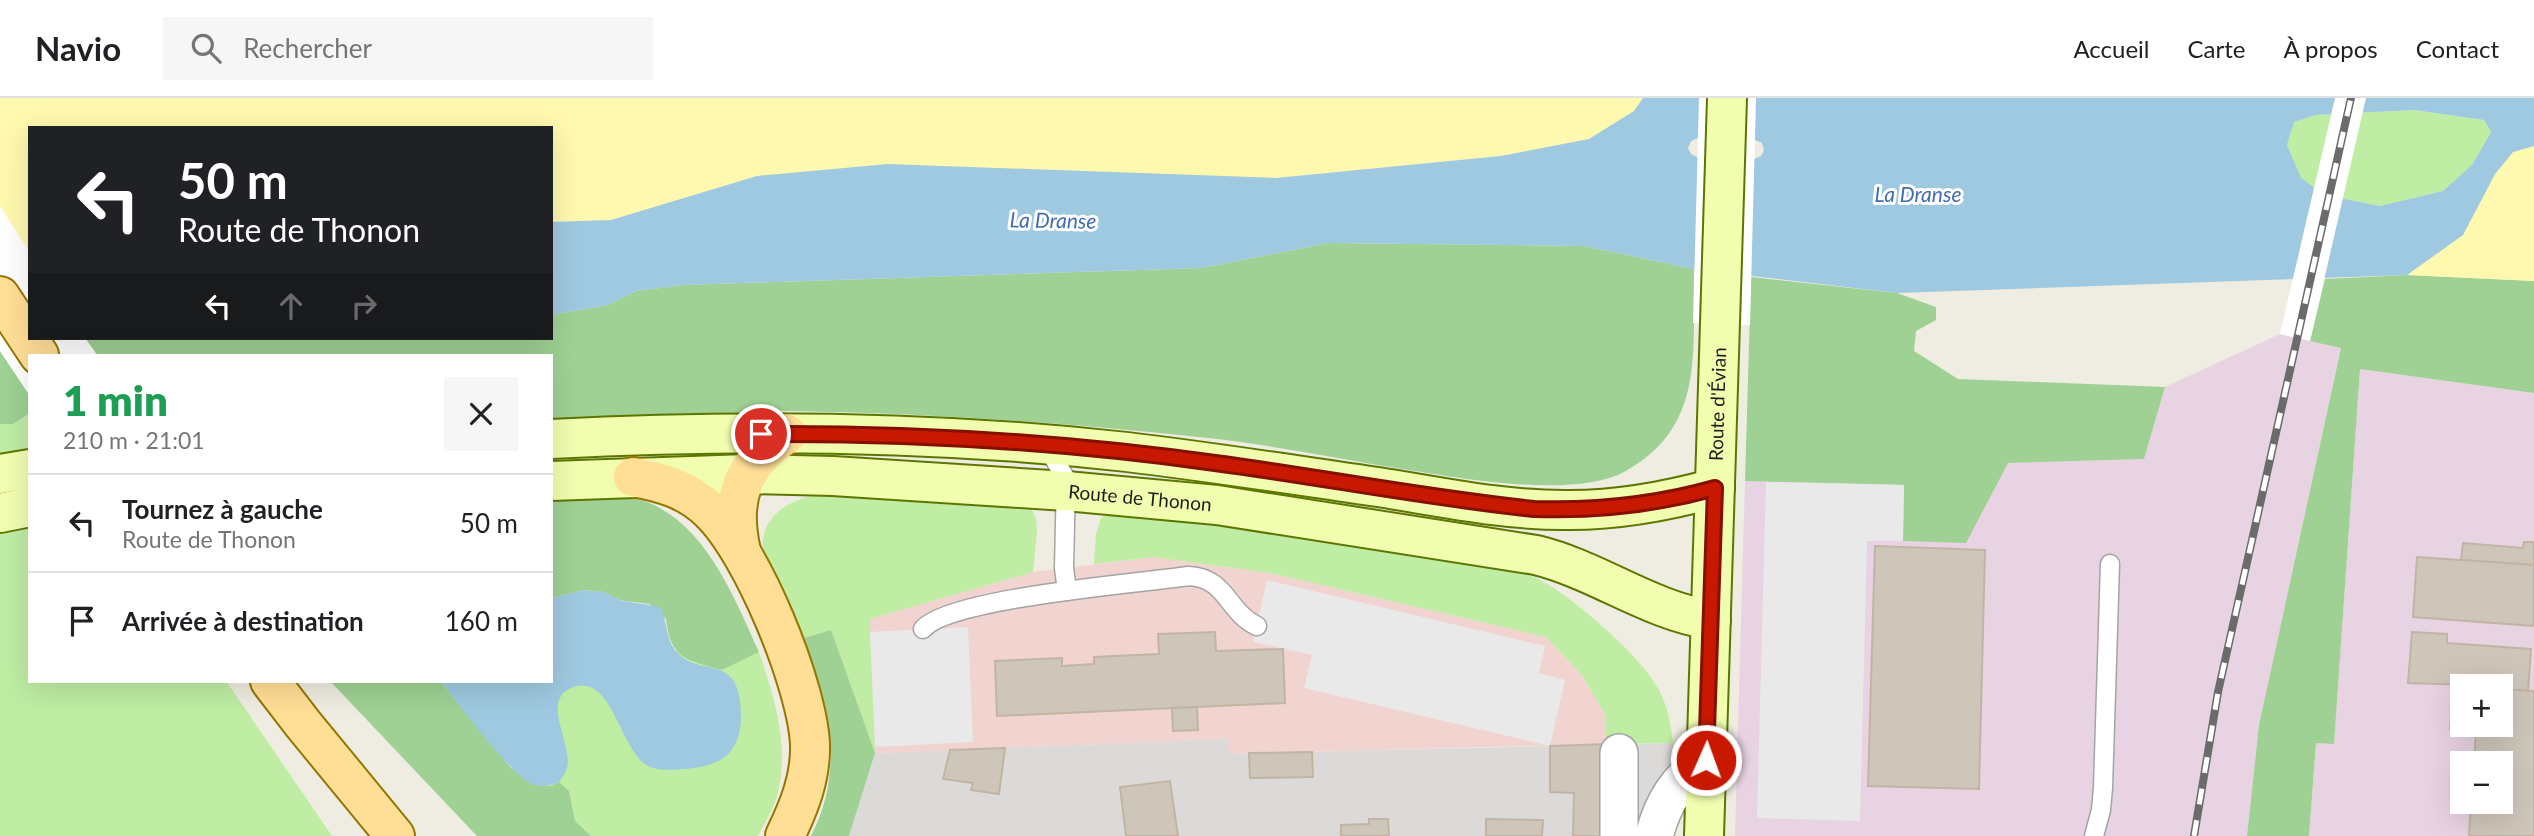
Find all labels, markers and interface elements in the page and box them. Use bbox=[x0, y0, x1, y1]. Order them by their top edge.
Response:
search box bbox=[163, 17, 653, 80]
text: Navio bbox=[35, 28, 121, 68]
icon: search bbox=[187, 29, 225, 67]
text: Rechercher bbox=[243, 32, 372, 64]
text: Accueil bbox=[2073, 34, 2149, 63]
text: Carte bbox=[2187, 34, 2245, 63]
text: À propos bbox=[2283, 34, 2378, 63]
text: Contact bbox=[2416, 34, 2499, 63]
text: 50 m bbox=[178, 151, 288, 209]
icon: left bbox=[63, 154, 154, 245]
water label: La Dranse bbox=[1875, 181, 1961, 206]
water label: La Dranse bbox=[1009, 206, 1097, 233]
text: Route de Thonon bbox=[178, 210, 420, 249]
icon: left bbox=[199, 287, 237, 325]
icon: ahead bbox=[272, 287, 310, 325]
icon: right bbox=[345, 287, 383, 325]
street label: Route d'Évian bbox=[1704, 347, 1730, 461]
text: 1 min bbox=[63, 375, 168, 425]
button: close bbox=[444, 377, 518, 451]
pin bbox=[731, 404, 791, 464]
icon: arrive bbox=[742, 415, 780, 453]
text: 210 m · 21:01 bbox=[63, 426, 205, 454]
street label: Route de Thonon bbox=[1067, 479, 1213, 515]
text: Tournez à gauche bbox=[122, 493, 323, 525]
icon: left bbox=[63, 504, 101, 542]
text: 50 m bbox=[460, 507, 518, 539]
text: Route de Thonon bbox=[122, 525, 296, 553]
icon: arrive bbox=[63, 602, 101, 640]
text: Arrivée à destination bbox=[122, 605, 364, 637]
text: 160 m bbox=[445, 605, 518, 637]
map controls bbox=[2450, 674, 2513, 814]
button: + bbox=[2450, 674, 2513, 737]
position arrow bbox=[1669, 723, 1743, 797]
button: − bbox=[2450, 751, 2513, 814]

